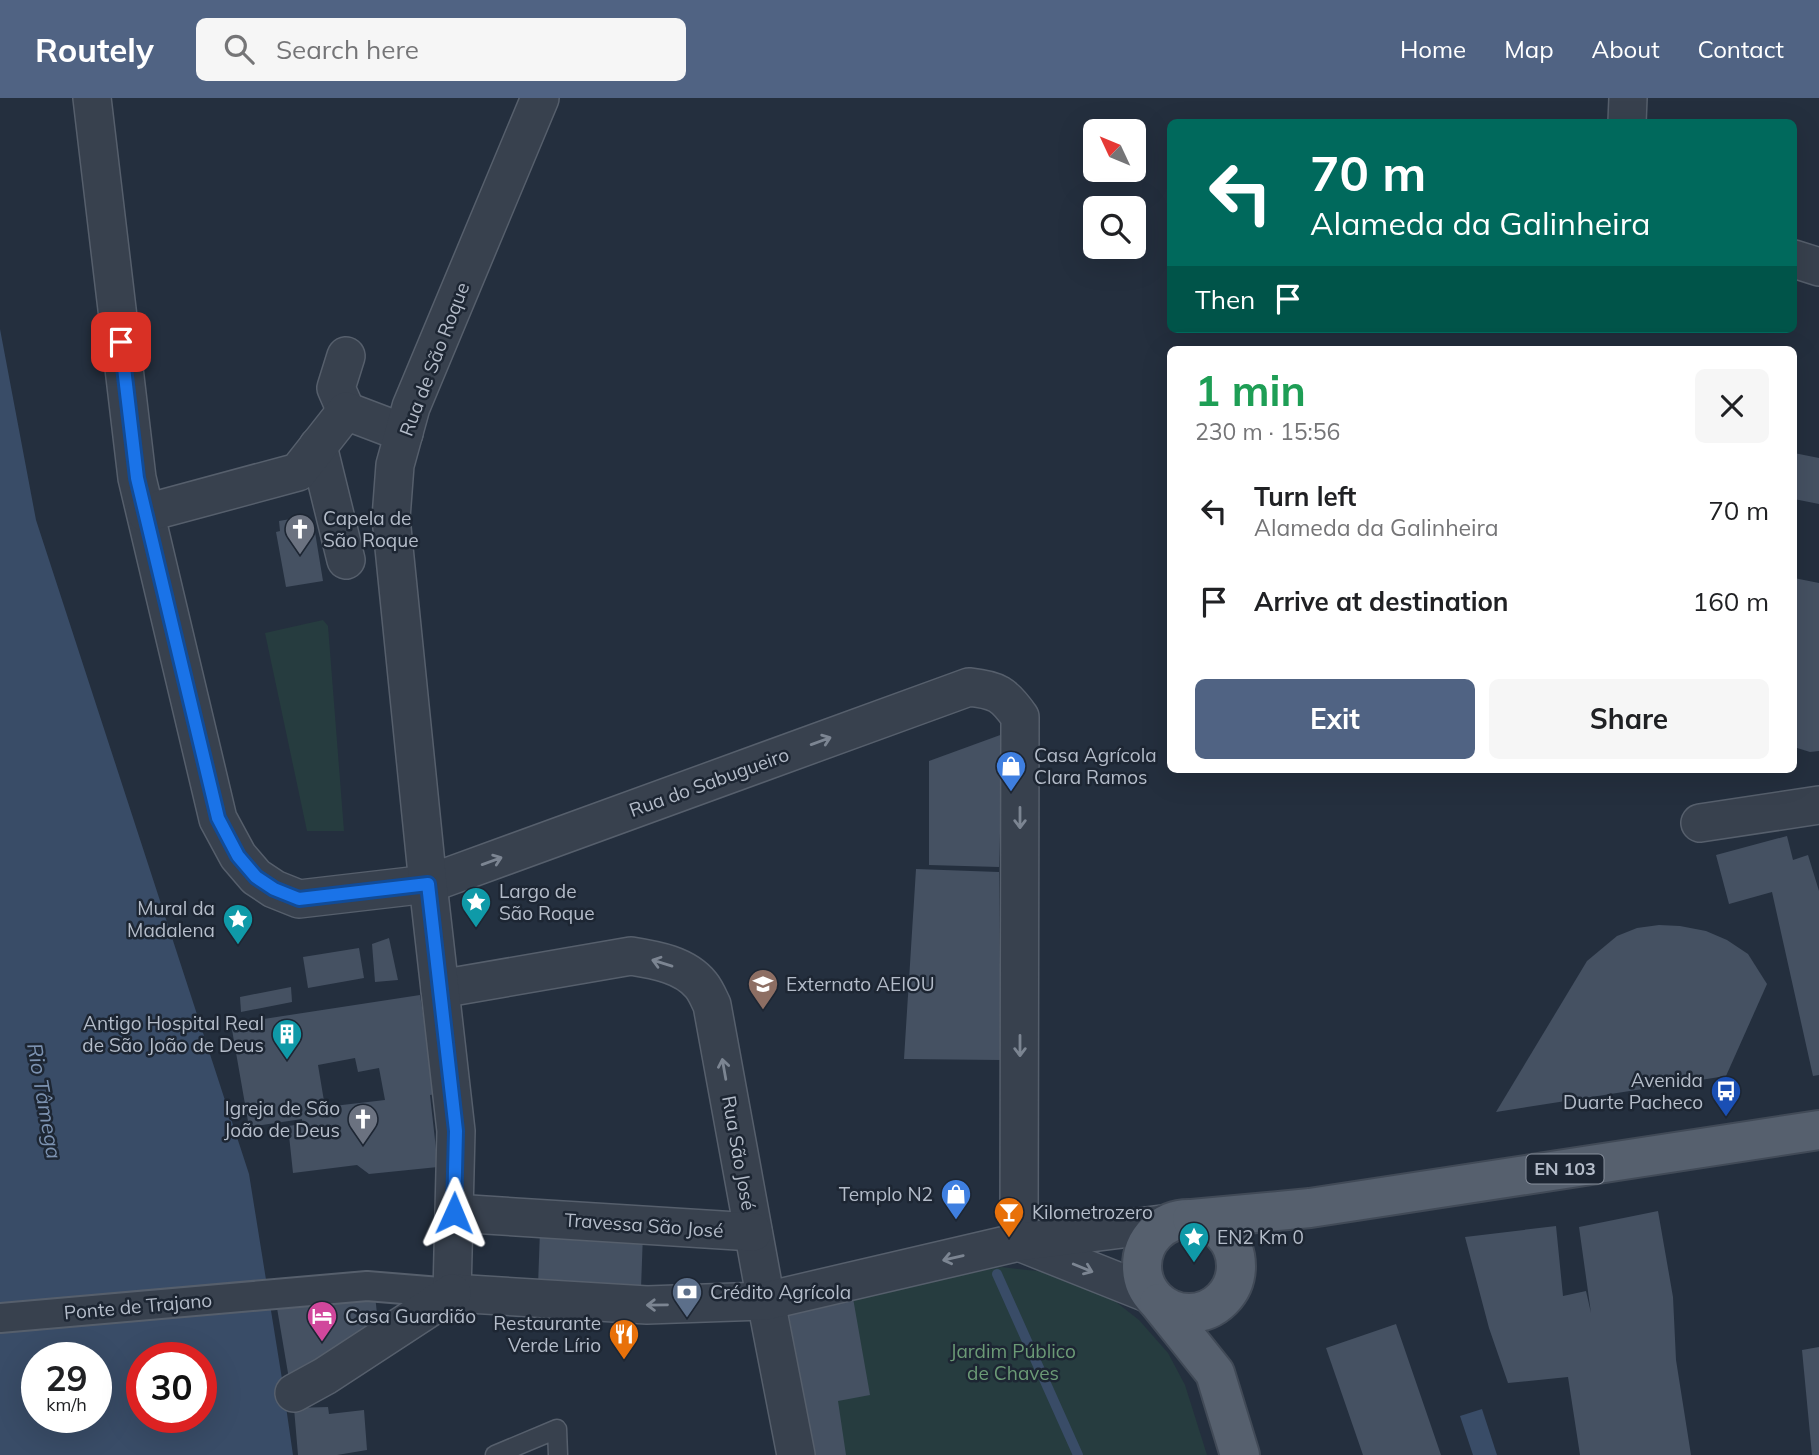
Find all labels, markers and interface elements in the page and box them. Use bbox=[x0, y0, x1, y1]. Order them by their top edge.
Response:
search box bbox=[196, 18, 686, 81]
text: Routely bbox=[35, 29, 154, 70]
icon: search bbox=[220, 30, 258, 68]
text: Search here bbox=[276, 33, 419, 66]
text: Home bbox=[1400, 34, 1466, 64]
text: Map bbox=[1504, 34, 1554, 64]
text: About bbox=[1592, 34, 1660, 64]
text: Contact bbox=[1698, 34, 1784, 64]
north arrow bbox=[1083, 119, 1146, 182]
map controls bbox=[1083, 119, 1146, 259]
text: 70 m bbox=[1310, 142, 1426, 203]
icon: left bbox=[1195, 147, 1286, 238]
button: search bbox=[1083, 196, 1146, 259]
text: Alameda da Galinheira bbox=[1310, 203, 1650, 243]
street label: Rua de São Roque bbox=[394, 279, 474, 439]
icon: arrive bbox=[1269, 280, 1307, 318]
text: Then bbox=[1195, 283, 1255, 316]
pin bbox=[91, 312, 151, 372]
icon: arrive bbox=[102, 323, 140, 361]
text: 1 min bbox=[1195, 364, 1306, 417]
button: close bbox=[1695, 369, 1769, 443]
text: 230 m · 15:56 bbox=[1195, 417, 1340, 446]
text: Turn left bbox=[1254, 480, 1356, 513]
icon: left bbox=[1195, 492, 1233, 530]
text: 70 m bbox=[1708, 494, 1769, 527]
place label: Capela de São Roque bbox=[323, 506, 419, 552]
church icon: Capela de São Roque bbox=[283, 512, 317, 556]
text: Alameda da Galinheira bbox=[1254, 513, 1499, 542]
icon: arrive bbox=[1195, 583, 1233, 621]
text: Arrive at destination bbox=[1254, 585, 1509, 618]
text: 160 m bbox=[1693, 585, 1769, 618]
button: Exit bbox=[1195, 679, 1475, 759]
button: Share bbox=[1489, 679, 1769, 759]
one-way arrow bbox=[809, 734, 831, 746]
street label: Rua do Sabugueiro bbox=[626, 742, 792, 822]
place label: Casa Agrícola Clara Ramos bbox=[1034, 743, 1157, 789]
shop icon: Casa Agrícola Clara Ramos bbox=[994, 749, 1028, 793]
one-way arrow bbox=[1013, 807, 1027, 830]
one-way arrow bbox=[480, 854, 502, 866]
place label: Largo de São Roque bbox=[499, 879, 595, 925]
place icon: Largo de São Roque bbox=[459, 885, 493, 929]
place label: Mural da Madalena bbox=[127, 896, 215, 942]
place icon: Mural da Madalena bbox=[221, 902, 255, 946]
one-way arrow bbox=[652, 955, 674, 968]
school or university icon: Externato AEIOU bbox=[746, 967, 780, 1011]
place label: Externato AEIOU bbox=[786, 972, 935, 996]
place label: Antigo Hospital Real de São João de Deus bbox=[82, 1011, 264, 1057]
building icon: Antigo Hospital Real de São João de Deus bbox=[270, 1017, 304, 1061]
one-way arrow bbox=[1013, 1034, 1027, 1057]
water label: Rio Tâmega bbox=[22, 1041, 68, 1161]
one-way arrow bbox=[716, 1058, 730, 1081]
place label: Avenida Duarte Pacheco bbox=[1563, 1068, 1703, 1114]
bus stop icon: Avenida Duarte Pacheco bbox=[1709, 1074, 1743, 1118]
street label: Rua São José bbox=[717, 1094, 761, 1212]
place label: Igreja de São João de Deus bbox=[224, 1096, 340, 1142]
church icon: Igreja de São João de Deus bbox=[346, 1102, 380, 1146]
road number: EN 103 bbox=[1526, 1154, 1604, 1184]
position arrow bbox=[417, 1176, 491, 1250]
shop icon: Templo N2 bbox=[939, 1177, 973, 1221]
place label: Templo N2 bbox=[839, 1182, 933, 1206]
bar icon: Kilometrozero bbox=[992, 1195, 1026, 1239]
place label: Kilometrozero bbox=[1032, 1200, 1153, 1224]
street label: Travessa São José bbox=[564, 1207, 724, 1243]
place icon: EN2 Km 0 bbox=[1177, 1220, 1211, 1264]
place label: EN2 Km 0 bbox=[1217, 1225, 1304, 1249]
one-way arrow bbox=[942, 1251, 965, 1265]
one-way arrow bbox=[1071, 1262, 1093, 1275]
bank icon: Crédito Agrícola bbox=[670, 1275, 704, 1319]
place label: Crédito Agrícola bbox=[710, 1280, 851, 1304]
street label: Ponte de Trajano bbox=[63, 1288, 213, 1324]
one-way arrow bbox=[646, 1298, 669, 1312]
hotel icon: Casa Guardião bbox=[305, 1299, 339, 1343]
place label: Casa Guardião bbox=[345, 1304, 476, 1328]
place label: Restaurante Verde Lírio bbox=[493, 1311, 601, 1357]
restaurant icon: Restaurante Verde Lírio bbox=[607, 1317, 641, 1361]
park label: Jardim Público de Chaves bbox=[950, 1339, 1076, 1385]
speed limit sign: 30 bbox=[126, 1342, 217, 1433]
text: 29 bbox=[45, 1356, 88, 1400]
text: km/h bbox=[46, 1393, 87, 1416]

